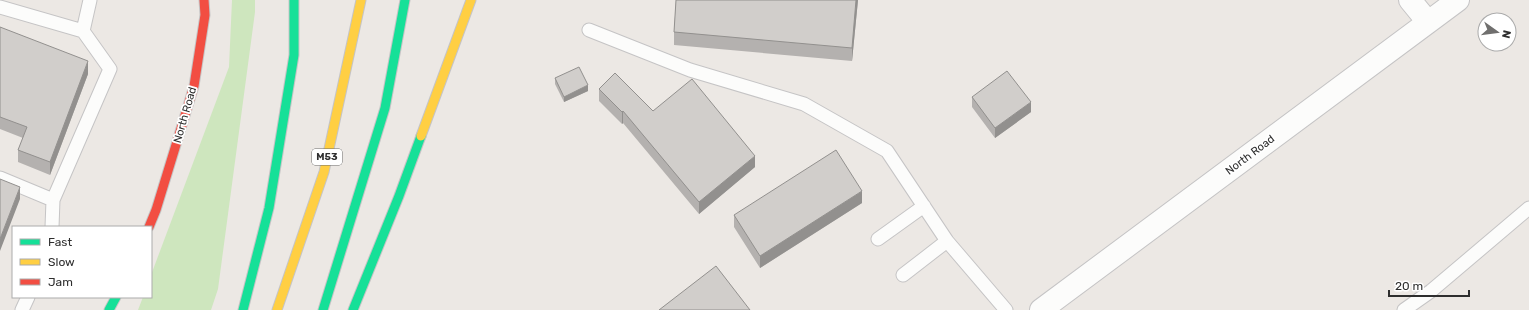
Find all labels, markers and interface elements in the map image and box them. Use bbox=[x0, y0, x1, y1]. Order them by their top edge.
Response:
north arrow bbox=[1477, 12, 1517, 52]
text: N bbox=[1499, 29, 1513, 40]
street label: North Road bbox=[171, 85, 199, 145]
street label: North Road bbox=[1223, 132, 1277, 178]
road number: M53 bbox=[312, 149, 342, 165]
legend bbox=[12, 226, 152, 298]
text: Fast bbox=[48, 235, 72, 249]
text: Slow bbox=[48, 255, 75, 269]
scale bar bbox=[1389, 272, 1469, 298]
text: Jam bbox=[48, 275, 73, 289]
text: 20 m bbox=[1395, 279, 1423, 293]

